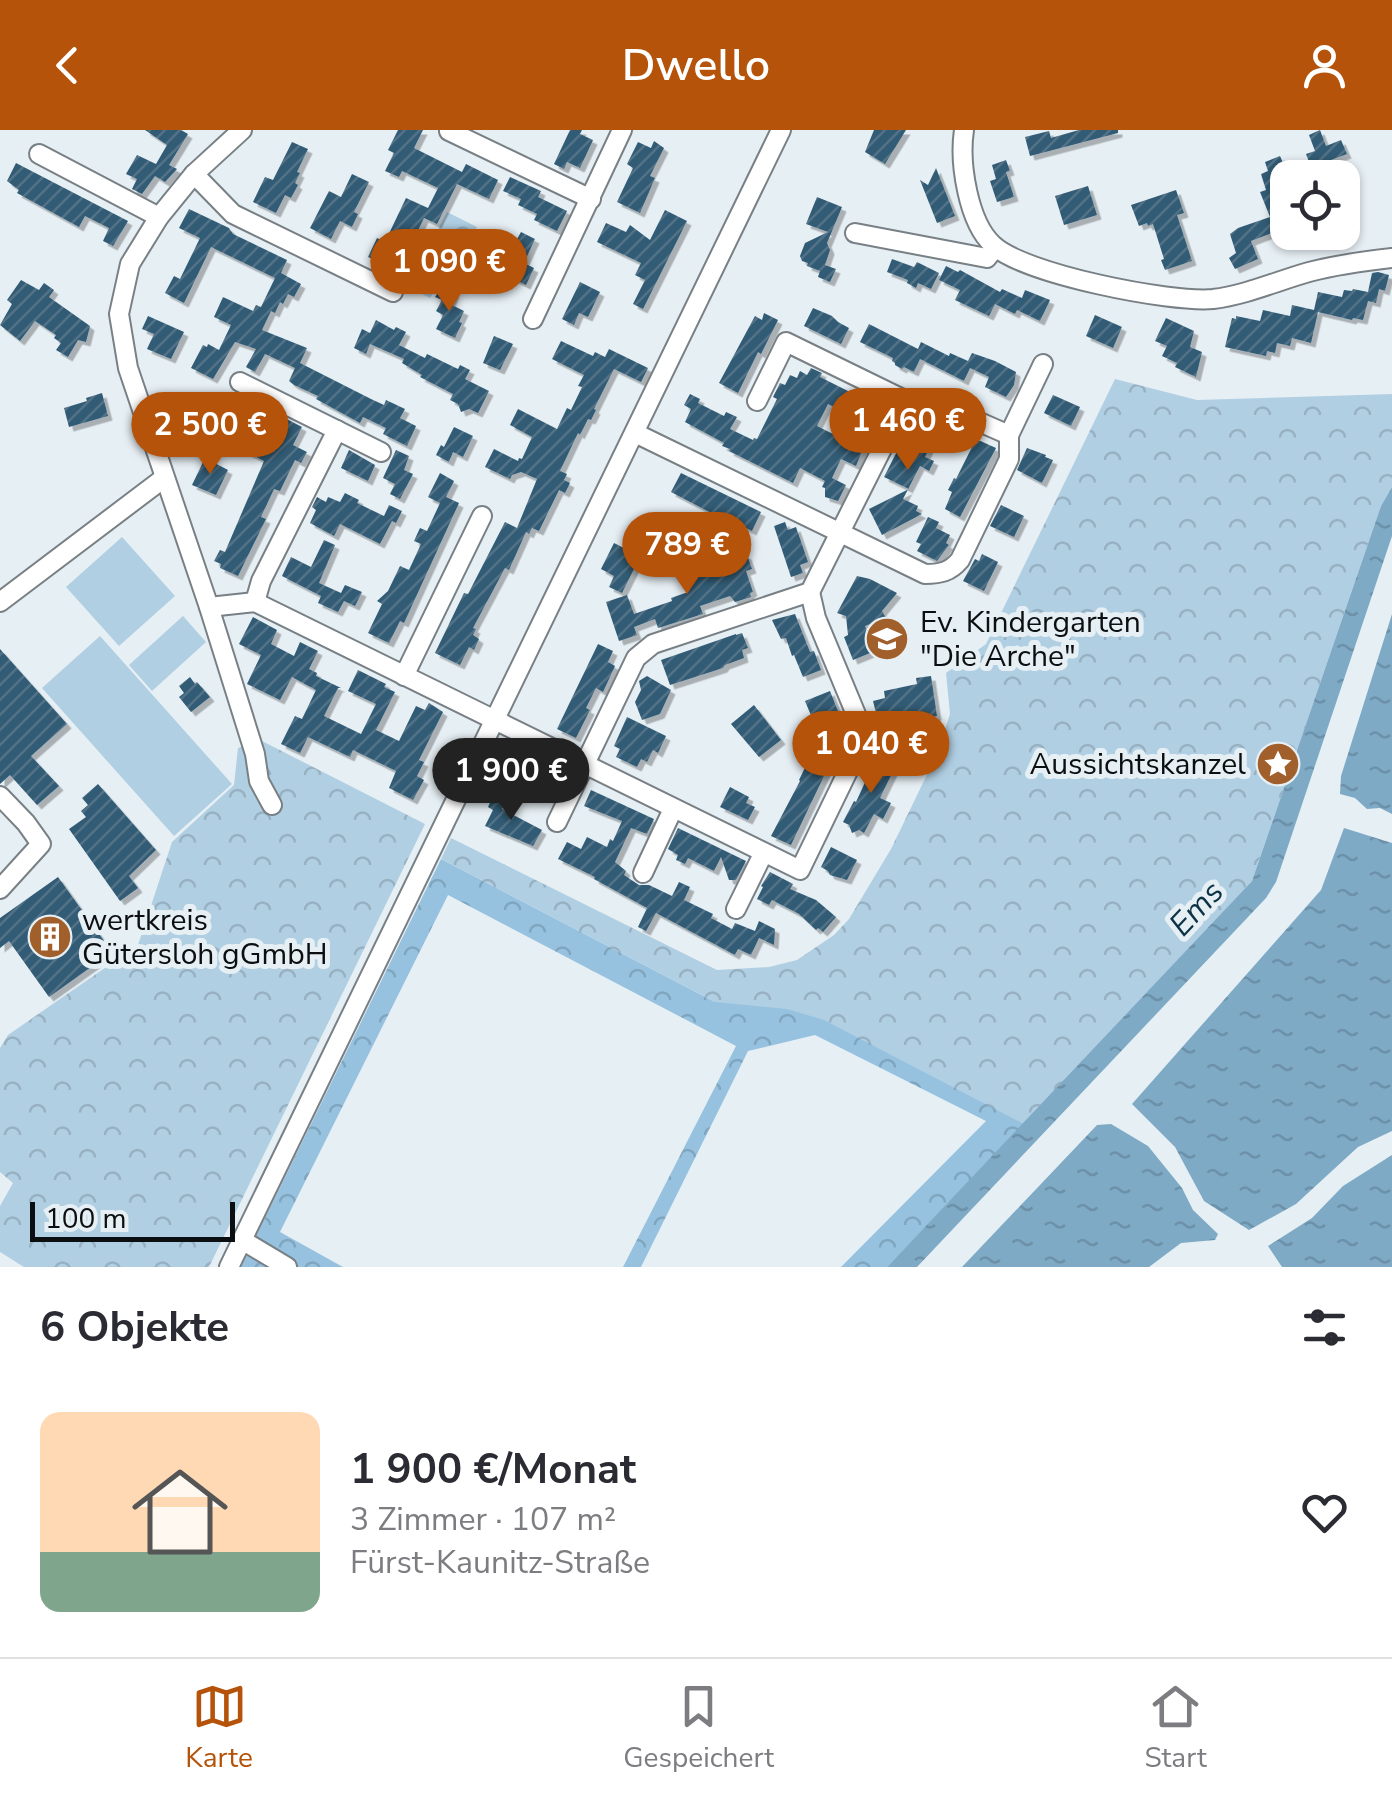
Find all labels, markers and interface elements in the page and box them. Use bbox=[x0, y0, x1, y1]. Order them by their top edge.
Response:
text: Dwello bbox=[622, 35, 770, 96]
icon: back bbox=[40, 38, 95, 93]
icon: person bbox=[1297, 38, 1352, 93]
map controls bbox=[1270, 160, 1360, 250]
button: locate bbox=[1270, 160, 1360, 250]
pin: 1 090 € bbox=[357, 229, 541, 314]
text: 1 090 € bbox=[392, 240, 506, 283]
pin: 1 460 € bbox=[816, 388, 1000, 473]
pin: 2 500 € bbox=[118, 392, 302, 477]
text: 1 460 € bbox=[851, 399, 965, 442]
text: 2 500 € bbox=[153, 403, 267, 446]
pin: 789 € bbox=[617, 512, 757, 597]
text: 789 € bbox=[644, 523, 730, 566]
place label: Ev. Kindergarten "Die Arche" bbox=[920, 602, 1141, 677]
school or university icon: Ev. Kindergarten "Die Arche" bbox=[864, 616, 910, 662]
pin: 1 040 € bbox=[779, 711, 963, 796]
text: 1 040 € bbox=[814, 722, 928, 765]
pin: 1 900 € bbox=[419, 738, 603, 823]
place icon: Aussichtskanzel bbox=[1255, 741, 1301, 787]
place label: Aussichtskanzel bbox=[1029, 744, 1246, 785]
text: 1 900 € bbox=[454, 749, 568, 792]
water label: Ems bbox=[1160, 871, 1233, 945]
place label: wertkreis Gütersloh gGmbH bbox=[82, 900, 327, 975]
building icon: wertkreis Gütersloh gGmbH bbox=[27, 914, 73, 960]
scale bar bbox=[30, 1197, 235, 1242]
text: 100 m bbox=[45, 1200, 127, 1238]
text: 6 Objekte bbox=[40, 1299, 229, 1356]
icon: filters bbox=[1297, 1300, 1352, 1355]
text: 1 900 €/Monat bbox=[350, 1441, 636, 1498]
icon: home bbox=[120, 1452, 240, 1572]
icon: heart bbox=[1297, 1485, 1352, 1540]
text: 3 Zimmer · 107 m² bbox=[350, 1498, 616, 1541]
text: Fürst-Kaunitz-Straße bbox=[350, 1541, 650, 1584]
tab: Karte bbox=[185, 1679, 253, 1777]
tab: Gespeichert bbox=[623, 1679, 774, 1777]
tab: Start bbox=[1144, 1679, 1207, 1777]

